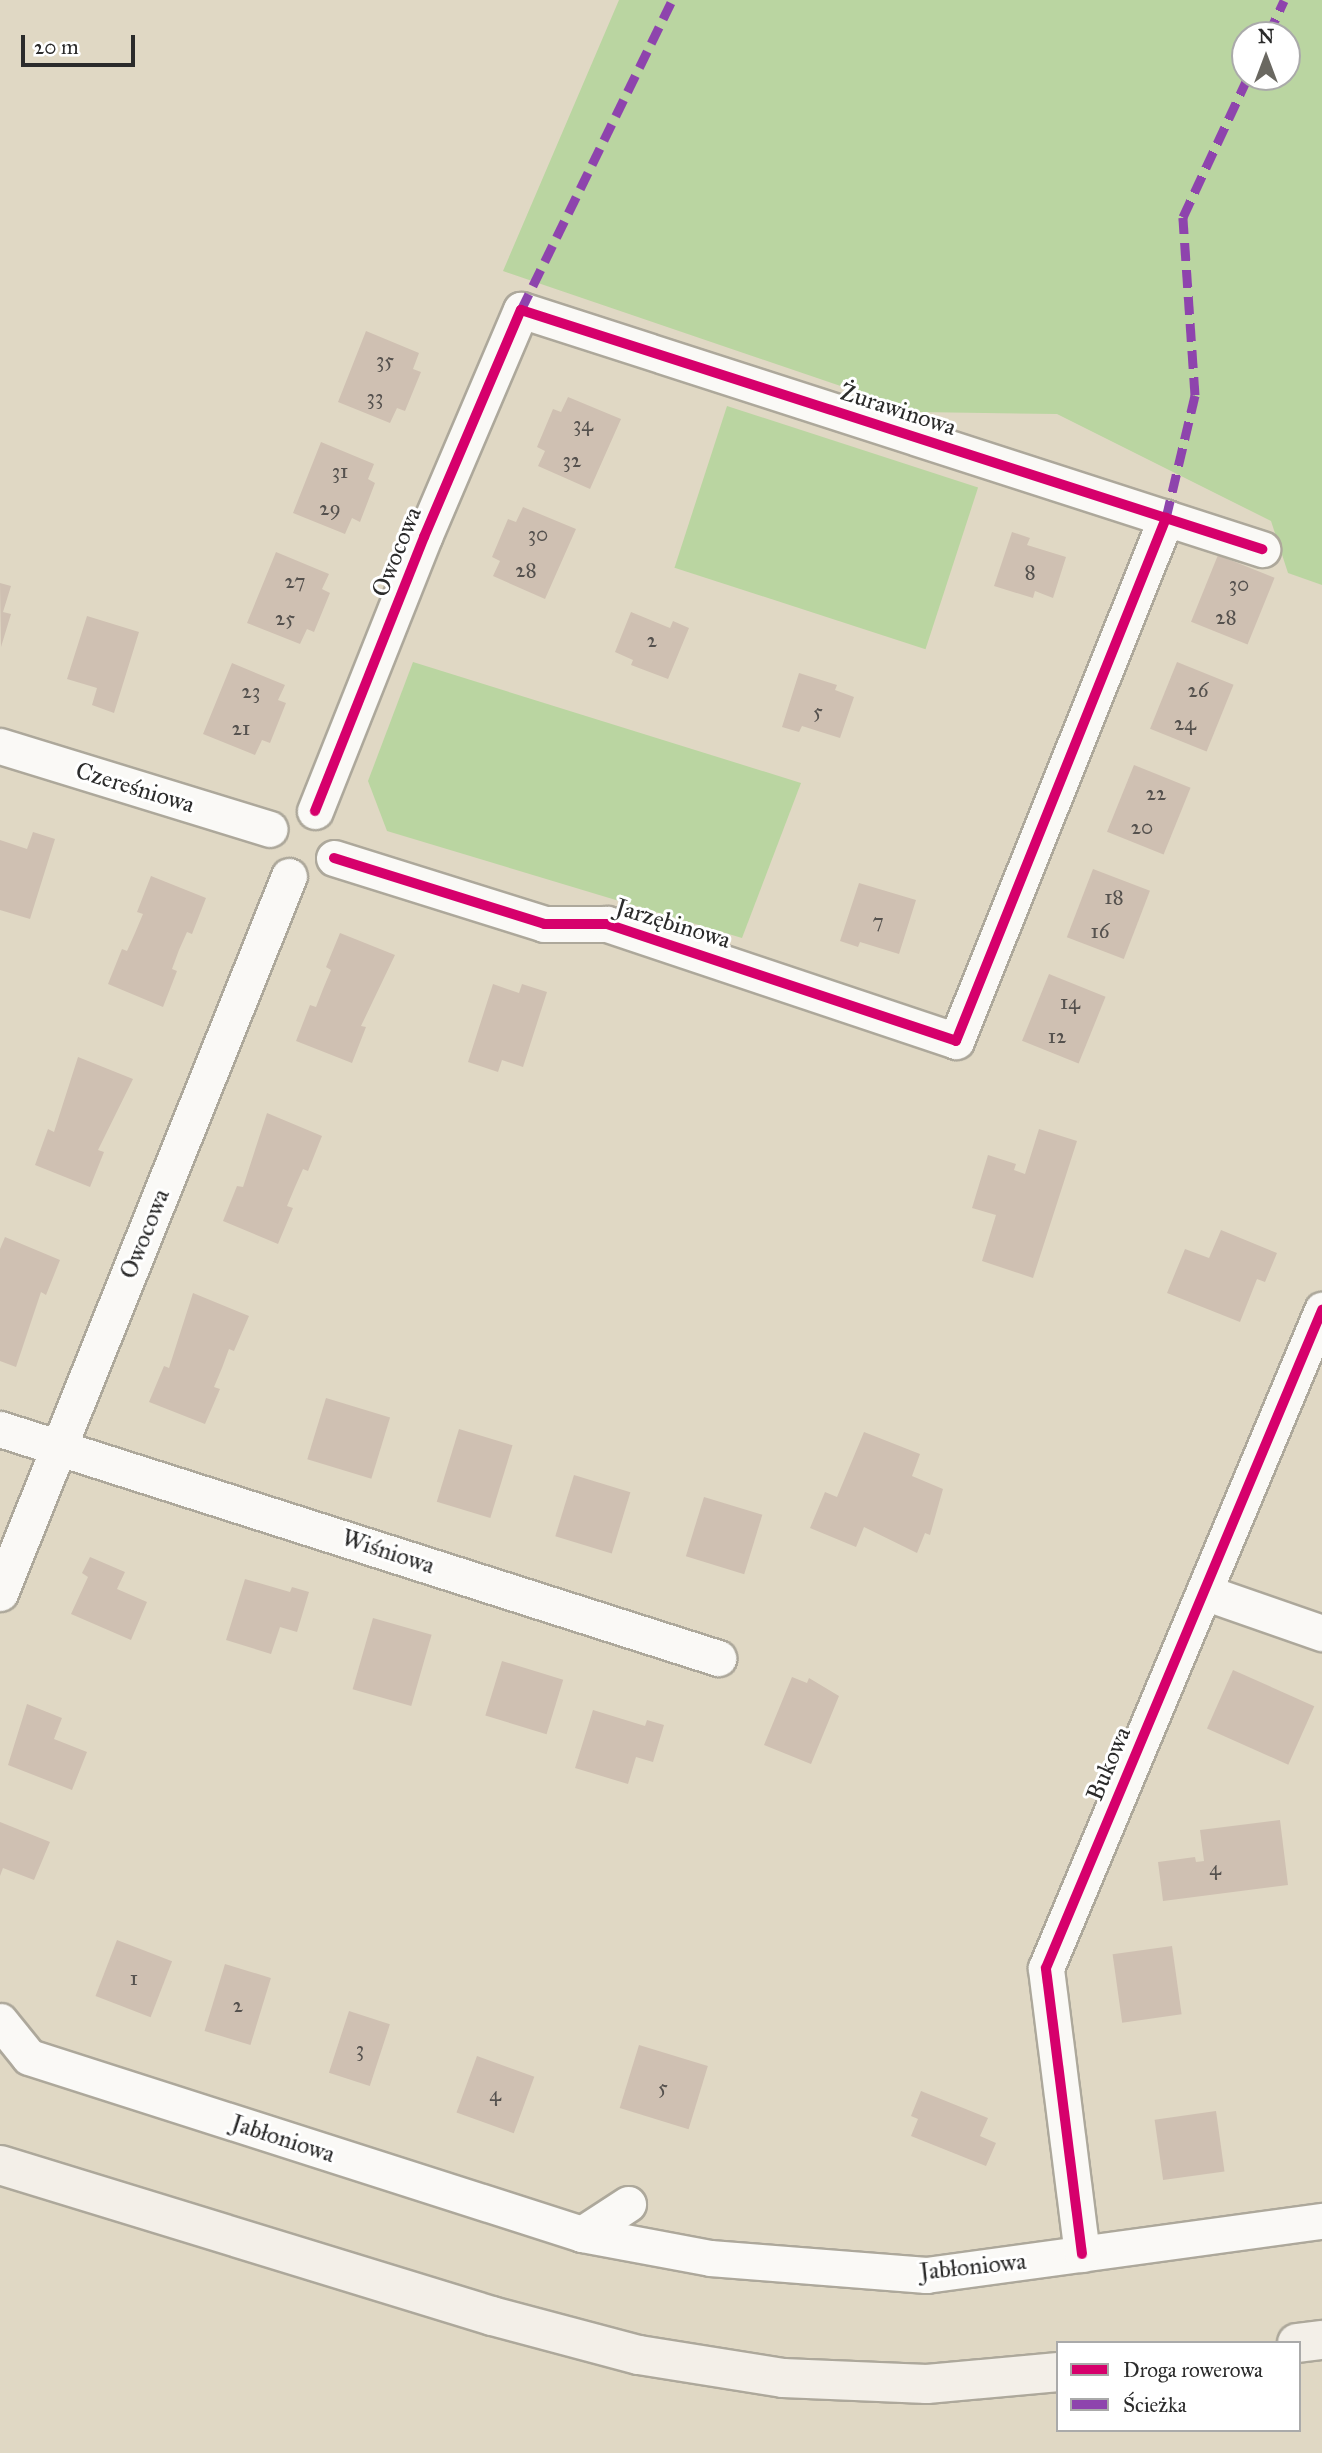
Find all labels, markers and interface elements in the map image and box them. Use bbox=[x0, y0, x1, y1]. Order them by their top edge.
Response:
scale bar bbox=[24, 21, 138, 65]
north arrow bbox=[1231, 21, 1301, 91]
text: N bbox=[1258, 25, 1274, 48]
text: 20 m bbox=[34, 34, 79, 60]
house number: 35 bbox=[376, 347, 394, 373]
street label: Żurawinowa bbox=[836, 378, 960, 442]
house number: 33 bbox=[367, 384, 383, 410]
house number: 34 bbox=[573, 411, 593, 437]
house number: 32 bbox=[563, 447, 581, 473]
house number: 31 bbox=[332, 458, 348, 484]
house number: 29 bbox=[319, 495, 341, 521]
street label: Owocowa bbox=[366, 503, 428, 601]
house number: 30 bbox=[528, 521, 548, 547]
house number: 28 bbox=[515, 557, 537, 583]
house number: 8 bbox=[1024, 559, 1036, 585]
house number: 27 bbox=[284, 568, 306, 594]
house number: 30 bbox=[1229, 571, 1249, 597]
house number: 28 bbox=[1215, 604, 1237, 630]
house number: 25 bbox=[275, 605, 295, 631]
house number: 2 bbox=[647, 627, 657, 653]
house number: 26 bbox=[1187, 677, 1209, 703]
house number: 23 bbox=[242, 678, 260, 704]
house number: 5 bbox=[813, 698, 823, 724]
house number: 24 bbox=[1174, 710, 1196, 736]
house number: 21 bbox=[232, 715, 250, 741]
street label: Czereśniowa bbox=[72, 756, 198, 820]
house number: 22 bbox=[1146, 780, 1166, 806]
house number: 20 bbox=[1131, 814, 1153, 840]
house number: 18 bbox=[1104, 884, 1124, 910]
street label: Jarzębinowa bbox=[612, 893, 734, 955]
house number: 7 bbox=[872, 908, 884, 934]
house number: 16 bbox=[1090, 918, 1110, 944]
house number: 14 bbox=[1060, 989, 1080, 1015]
house number: 12 bbox=[1048, 1023, 1066, 1049]
street label: Owocowa bbox=[114, 1185, 176, 1283]
street label: Wiśniowa bbox=[338, 1524, 438, 1580]
street label: Bukowa bbox=[1081, 1723, 1137, 1805]
house number: 4 bbox=[1209, 1855, 1221, 1881]
house number: 1 bbox=[130, 1965, 138, 1991]
house number: 2 bbox=[233, 1992, 243, 2018]
house number: 3 bbox=[356, 2036, 364, 2062]
house number: 5 bbox=[658, 2074, 668, 2100]
house number: 4 bbox=[489, 2081, 501, 2107]
street label: Jabłoniowa bbox=[228, 2109, 338, 2169]
street label: Jabłoniowa bbox=[918, 2247, 1028, 2287]
legend bbox=[1056, 2341, 1301, 2432]
text: Droga rowerowa bbox=[1123, 2357, 1263, 2383]
text: Ścieżka bbox=[1123, 2392, 1187, 2418]

